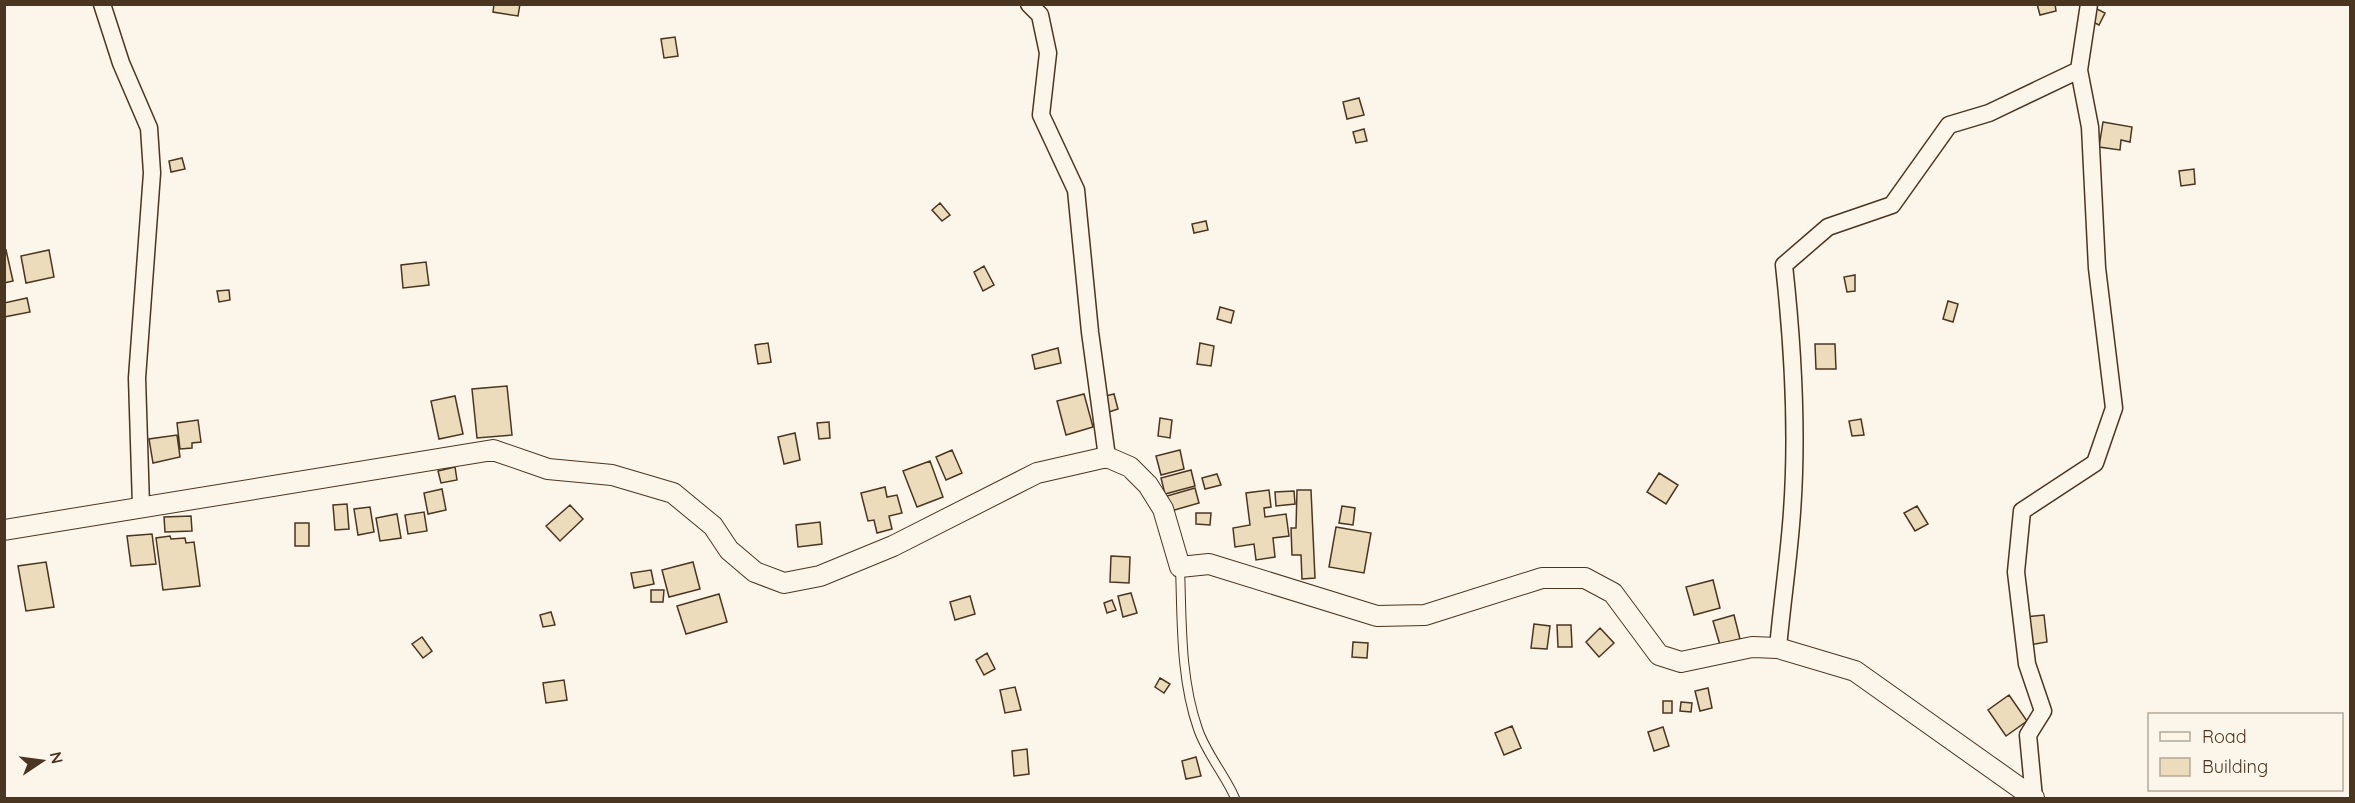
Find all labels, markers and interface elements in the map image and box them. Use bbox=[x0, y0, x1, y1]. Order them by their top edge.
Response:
legend bbox=[2148, 713, 2343, 791]
text: Road bbox=[2202, 725, 2247, 748]
north arrow bbox=[12, 731, 72, 791]
text: N bbox=[46, 750, 68, 766]
text: Building bbox=[2202, 755, 2268, 778]

